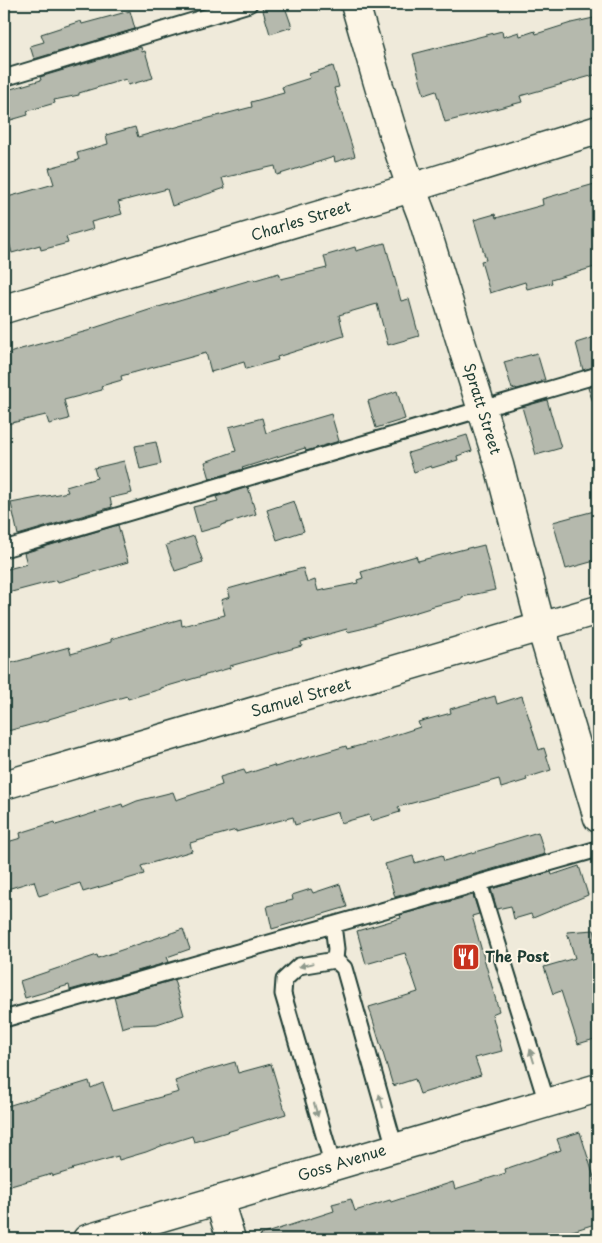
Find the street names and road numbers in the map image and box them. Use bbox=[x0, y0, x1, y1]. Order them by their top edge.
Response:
street label: Charles Street bbox=[248, 193, 353, 246]
street label: Spratt Street bbox=[459, 360, 508, 457]
street label: Samuel Street bbox=[248, 671, 353, 722]
street label: Goss Avenue bbox=[295, 1137, 389, 1186]

